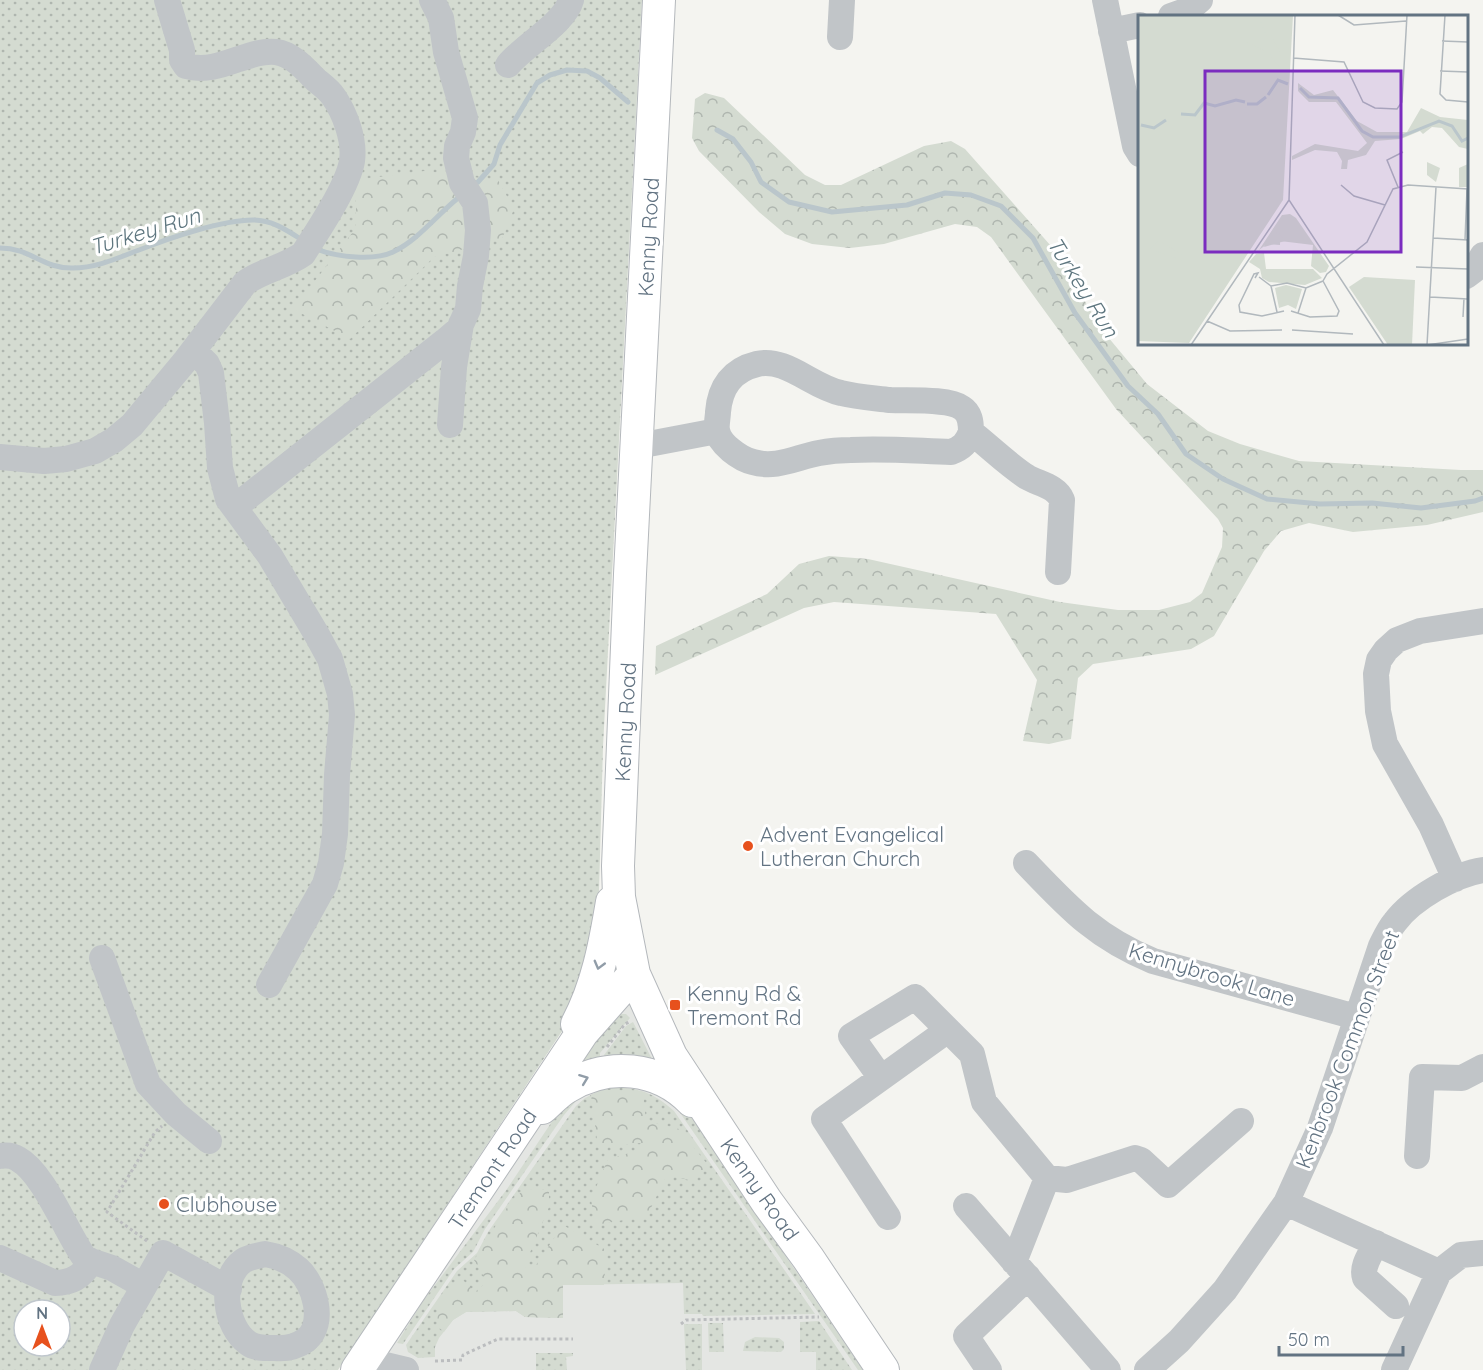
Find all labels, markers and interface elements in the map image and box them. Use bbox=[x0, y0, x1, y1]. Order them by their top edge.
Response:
inset map bbox=[1138, 15, 1468, 345]
street label: Kenny Road bbox=[632, 177, 664, 297]
water label: Turkey Run bbox=[87, 201, 205, 261]
water label: Turkey Run bbox=[1041, 231, 1126, 344]
street label: Kenny Road bbox=[609, 662, 641, 782]
place label: Advent Evangelical Lutheran Church bbox=[760, 821, 944, 871]
marker: Advent Evangelical Lutheran Church bbox=[741, 839, 755, 853]
street label: Kenbrook Common Street bbox=[1290, 926, 1404, 1172]
street label: Kennybrook Lane bbox=[1126, 936, 1298, 1012]
one-way arrow bbox=[594, 959, 606, 970]
place label: Kenny Rd & Tremont Rd bbox=[687, 980, 801, 1030]
marker: Kenny Rd & Tremont Rd bbox=[668, 998, 682, 1012]
one-way arrow bbox=[578, 1074, 589, 1086]
street label: Tremont Road bbox=[442, 1104, 542, 1234]
street label: Kenny Road bbox=[715, 1133, 805, 1245]
place label: Clubhouse bbox=[176, 1191, 277, 1217]
marker: Clubhouse bbox=[157, 1197, 171, 1211]
north arrow bbox=[12, 1298, 72, 1358]
text: N bbox=[36, 1303, 48, 1323]
scale bar bbox=[1279, 1319, 1404, 1357]
text: 50 m bbox=[1288, 1328, 1330, 1351]

